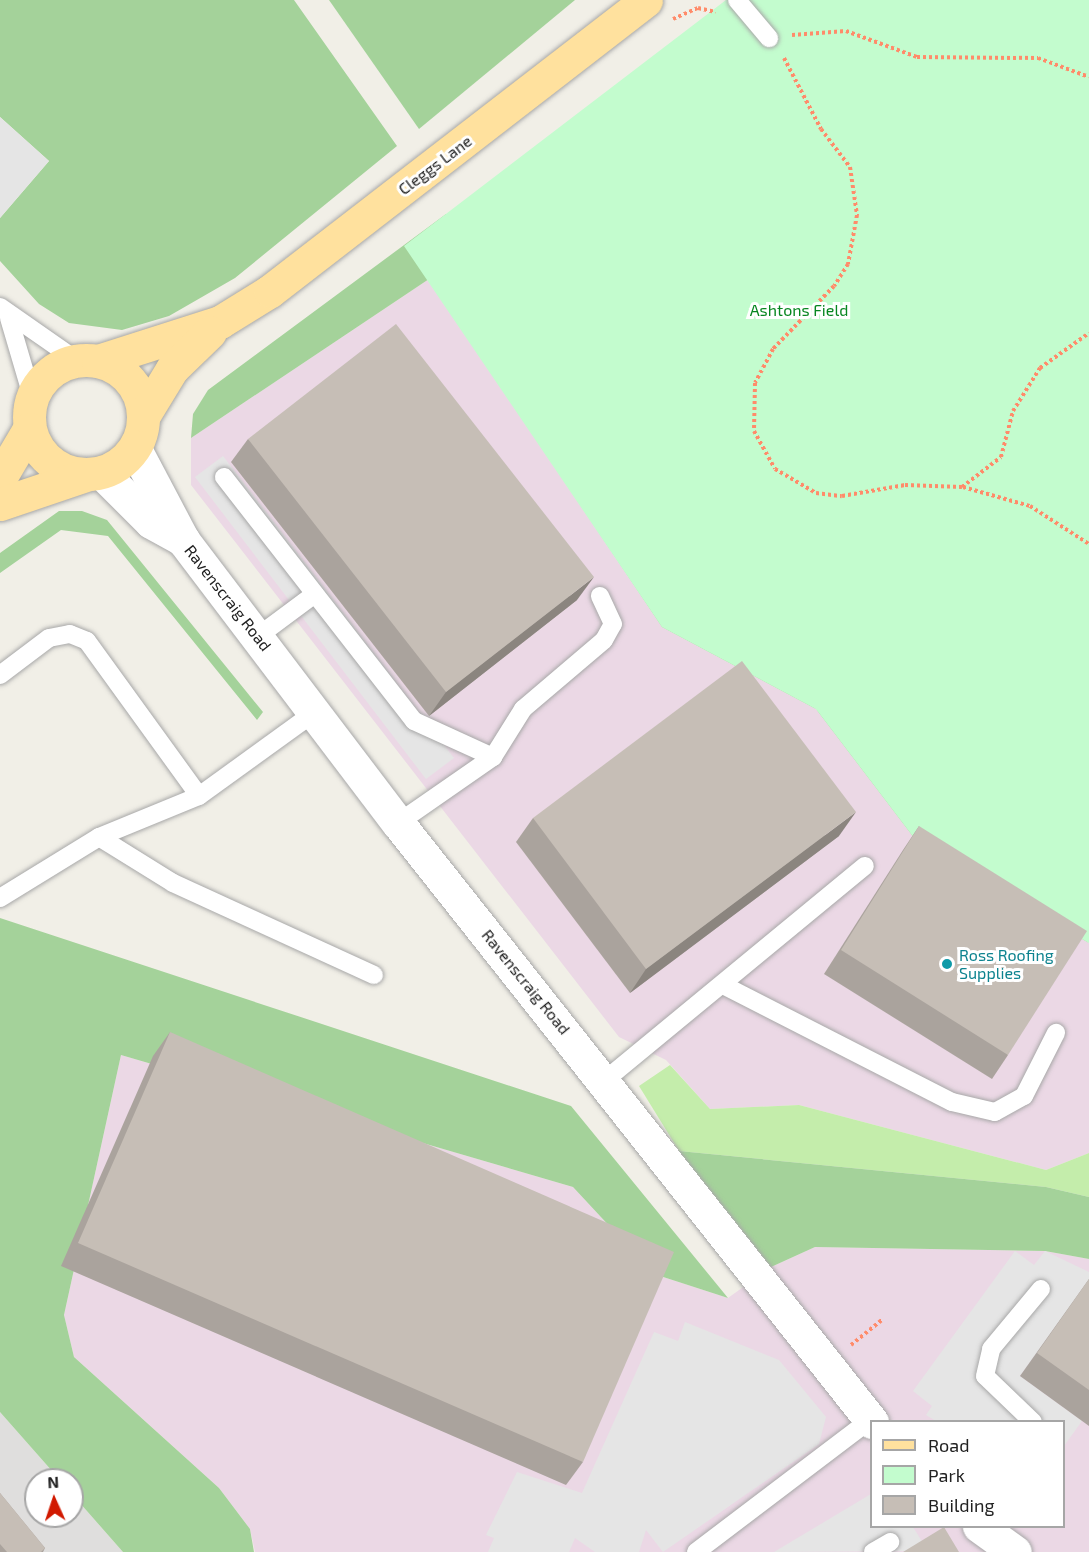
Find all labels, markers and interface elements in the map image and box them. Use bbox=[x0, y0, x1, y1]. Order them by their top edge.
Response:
street label: Cleggs Lane bbox=[395, 131, 475, 199]
park label: Ashtons Field bbox=[750, 300, 848, 320]
street label: Ravenscraig Road bbox=[181, 541, 275, 655]
street label: Ravenscraig Road bbox=[478, 926, 574, 1038]
place label: Ross Roofing Supplies bbox=[959, 945, 1054, 983]
marker: Ross Roofing Supplies bbox=[940, 957, 954, 971]
legend bbox=[870, 1420, 1065, 1528]
text: Road bbox=[928, 1434, 969, 1456]
text: Park bbox=[928, 1464, 965, 1486]
north arrow bbox=[24, 1468, 84, 1528]
text: N bbox=[47, 1472, 59, 1491]
text: Building bbox=[928, 1494, 995, 1516]

